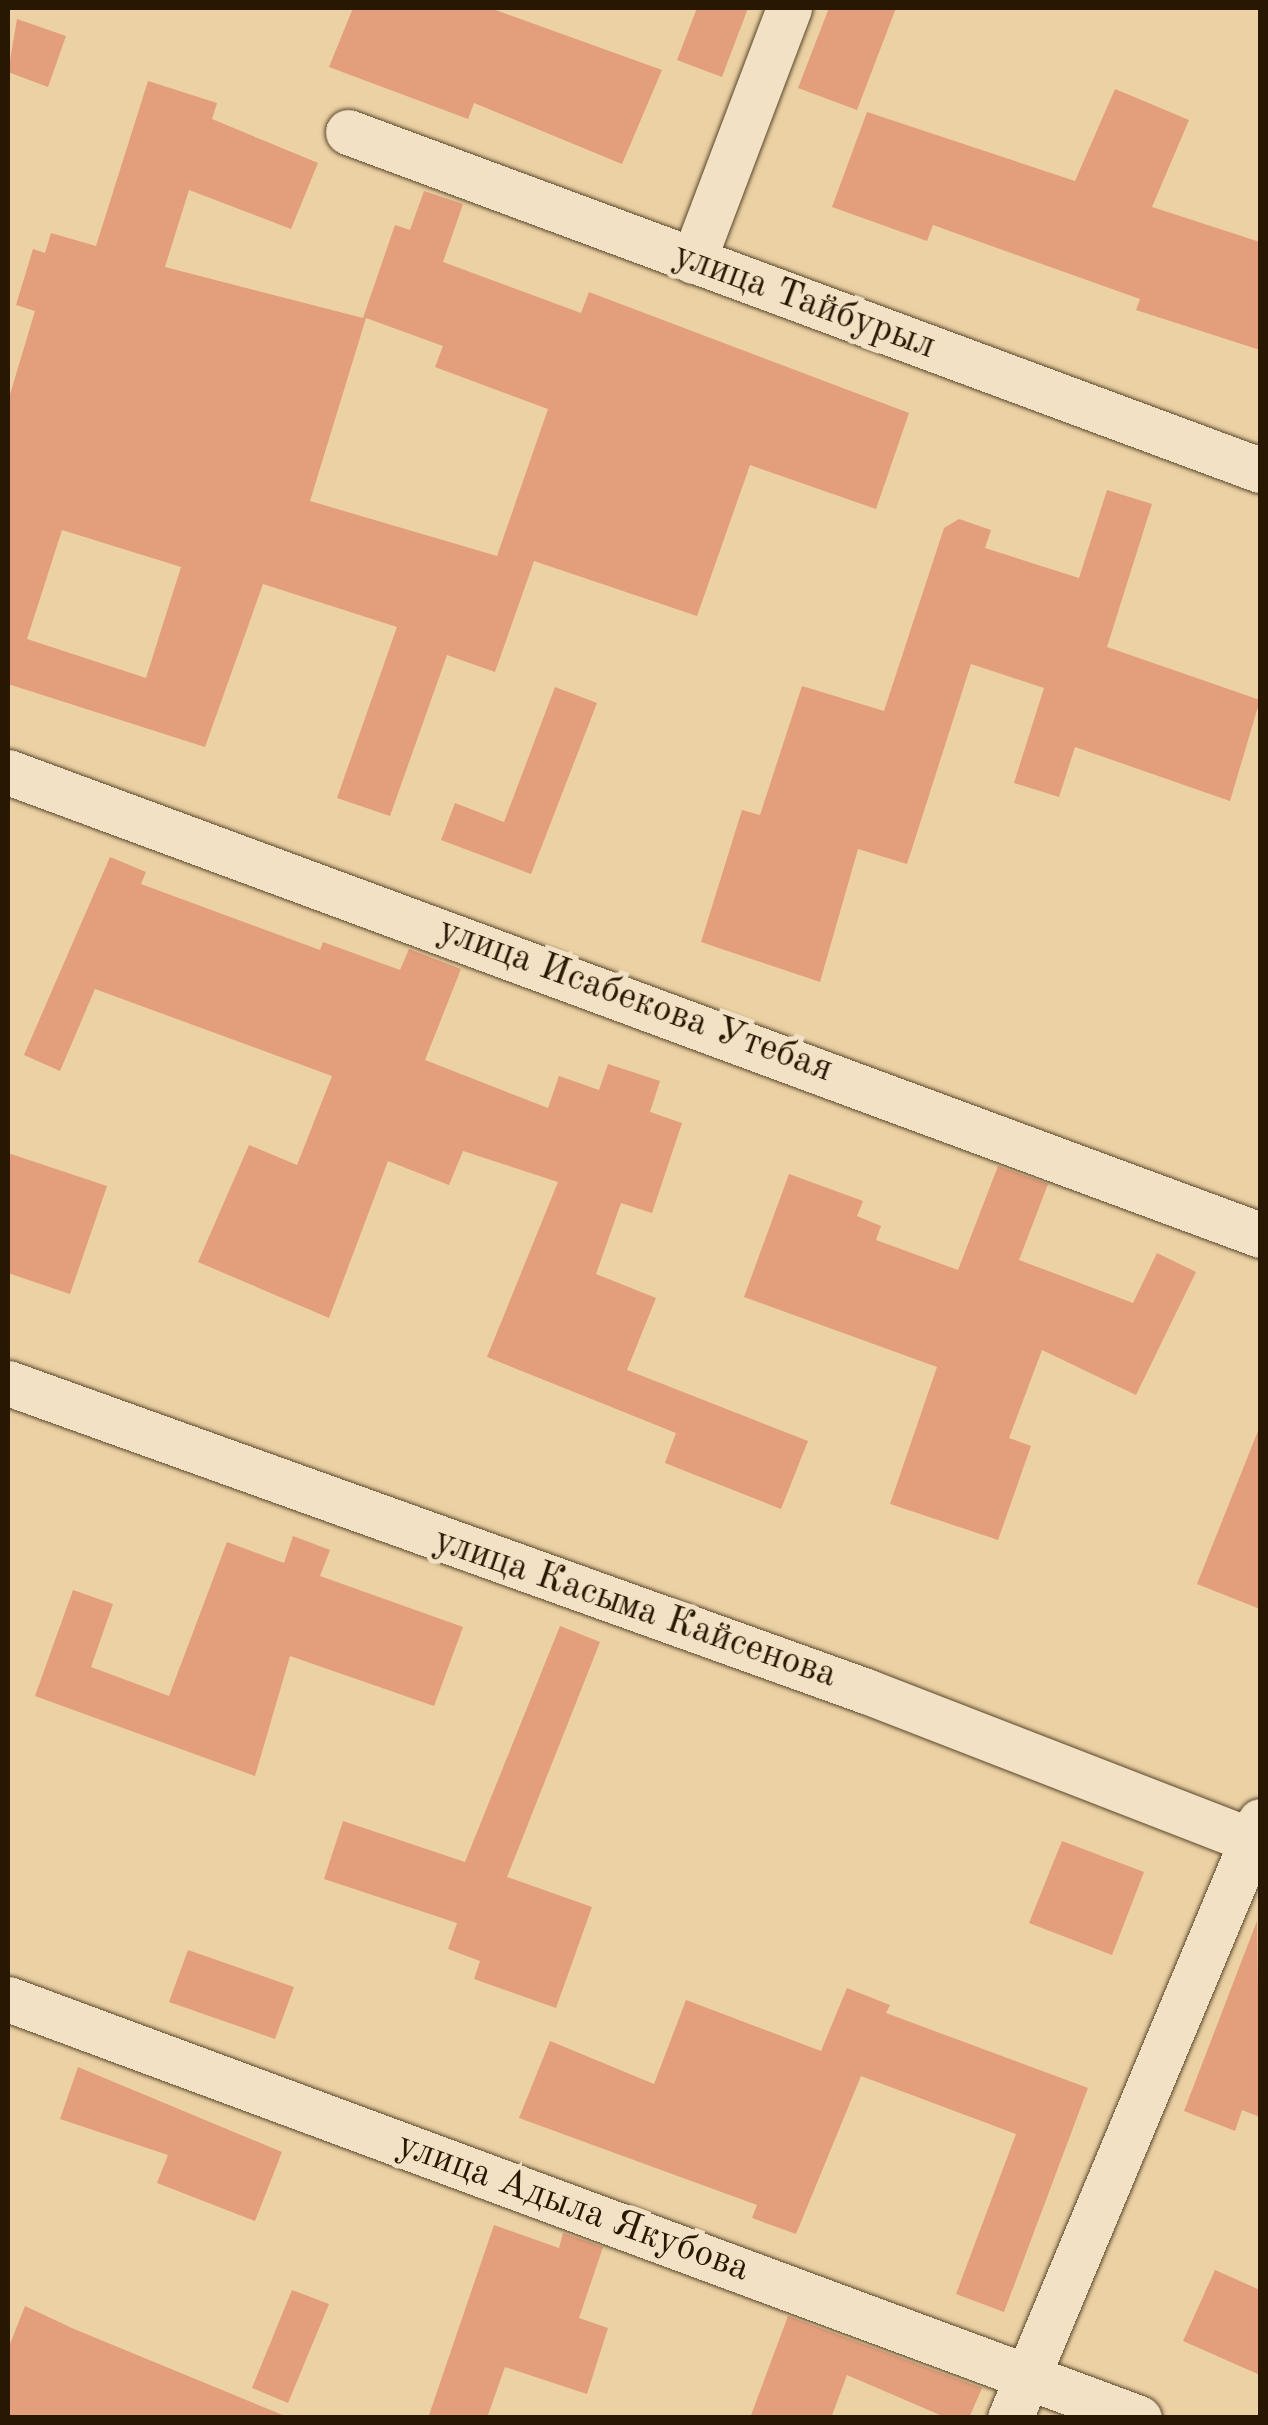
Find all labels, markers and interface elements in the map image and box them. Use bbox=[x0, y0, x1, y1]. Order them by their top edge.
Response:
street label: улица Тайбурыл bbox=[667, 234, 941, 370]
street label: улица Исабекова Утебая bbox=[432, 908, 838, 1094]
street label: улица Касыма Кайсенова bbox=[428, 1519, 842, 1699]
street label: улица Адыла Якубова bbox=[391, 2123, 755, 2293]

